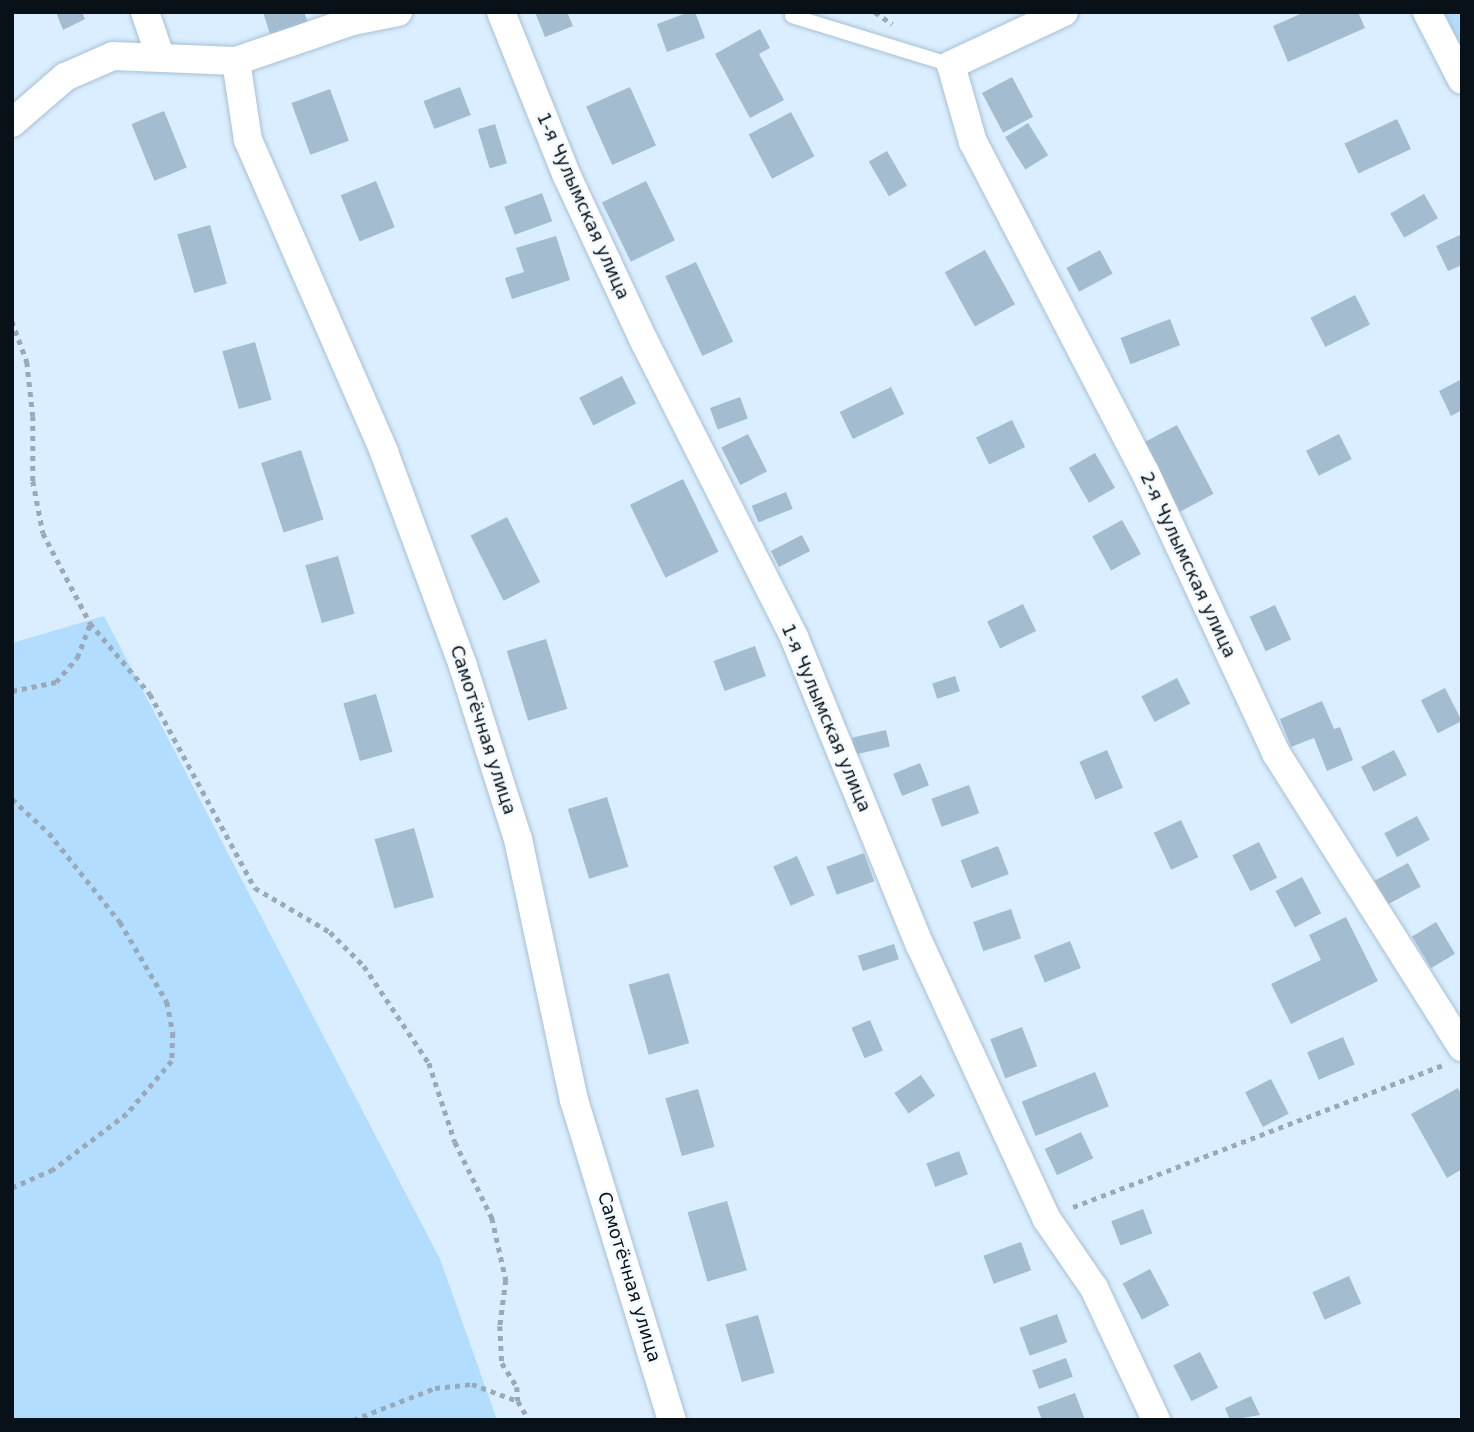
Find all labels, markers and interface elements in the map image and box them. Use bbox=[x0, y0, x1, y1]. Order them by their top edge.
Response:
street label: 1-я Чулымская улица bbox=[532, 109, 634, 303]
street label: 2-я Чулымская улица bbox=[1135, 469, 1241, 661]
street label: 1-я Чулымская улица bbox=[777, 621, 875, 815]
street label: Самотёчная улица bbox=[445, 643, 521, 817]
street label: Самотёчная улица bbox=[593, 1189, 665, 1365]

